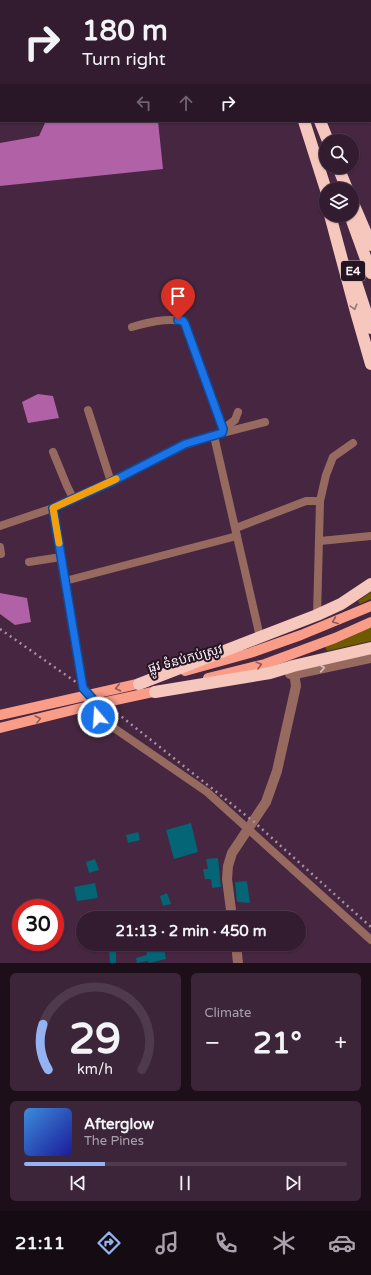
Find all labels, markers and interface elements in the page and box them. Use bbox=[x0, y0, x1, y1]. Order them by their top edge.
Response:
text: 180 m bbox=[82, 14, 168, 48]
icon: right bbox=[16, 16, 68, 68]
text: Turn right bbox=[82, 48, 166, 70]
icon: left bbox=[133, 92, 155, 114]
icon: ahead bbox=[175, 92, 197, 114]
icon: right bbox=[217, 92, 239, 114]
map controls bbox=[319, 134, 359, 222]
button: search bbox=[319, 134, 359, 174]
button: layers bbox=[319, 182, 359, 222]
road number: E4 bbox=[341, 261, 365, 281]
pin bbox=[161, 279, 195, 320]
icon: arrive bbox=[167, 285, 189, 307]
one-way arrow bbox=[349, 303, 358, 310]
one-way arrow bbox=[332, 616, 340, 624]
street label: ផ្លូវ ទំនប់កប់ស្រូវ bbox=[146, 641, 225, 679]
one-way arrow bbox=[256, 661, 263, 670]
one-way arrow bbox=[319, 665, 325, 673]
one-way arrow bbox=[115, 684, 121, 692]
position arrow bbox=[77, 696, 119, 738]
one-way arrow bbox=[34, 715, 41, 724]
speed limit sign: 30 bbox=[12, 899, 64, 951]
text: 21:13 · 2 min · 450 m bbox=[116, 922, 266, 940]
text: Climate bbox=[205, 1005, 251, 1021]
text: 29 bbox=[69, 1015, 121, 1065]
text: 21° bbox=[253, 1025, 302, 1062]
text: − bbox=[205, 1030, 220, 1056]
text: + bbox=[335, 1030, 347, 1056]
text: km/h bbox=[77, 1061, 113, 1078]
text: Afterglow bbox=[84, 1115, 154, 1133]
text: The Pines bbox=[84, 1133, 144, 1149]
icon: previous bbox=[67, 1172, 89, 1194]
icon: pause bbox=[174, 1172, 196, 1194]
icon: next bbox=[282, 1172, 304, 1194]
icon: directions bbox=[95, 1229, 123, 1257]
icon: music bbox=[153, 1229, 181, 1257]
icon: phone bbox=[212, 1229, 240, 1257]
icon: climate bbox=[270, 1229, 298, 1257]
icon: car bbox=[328, 1229, 356, 1257]
text: 21:11 bbox=[15, 1232, 65, 1254]

